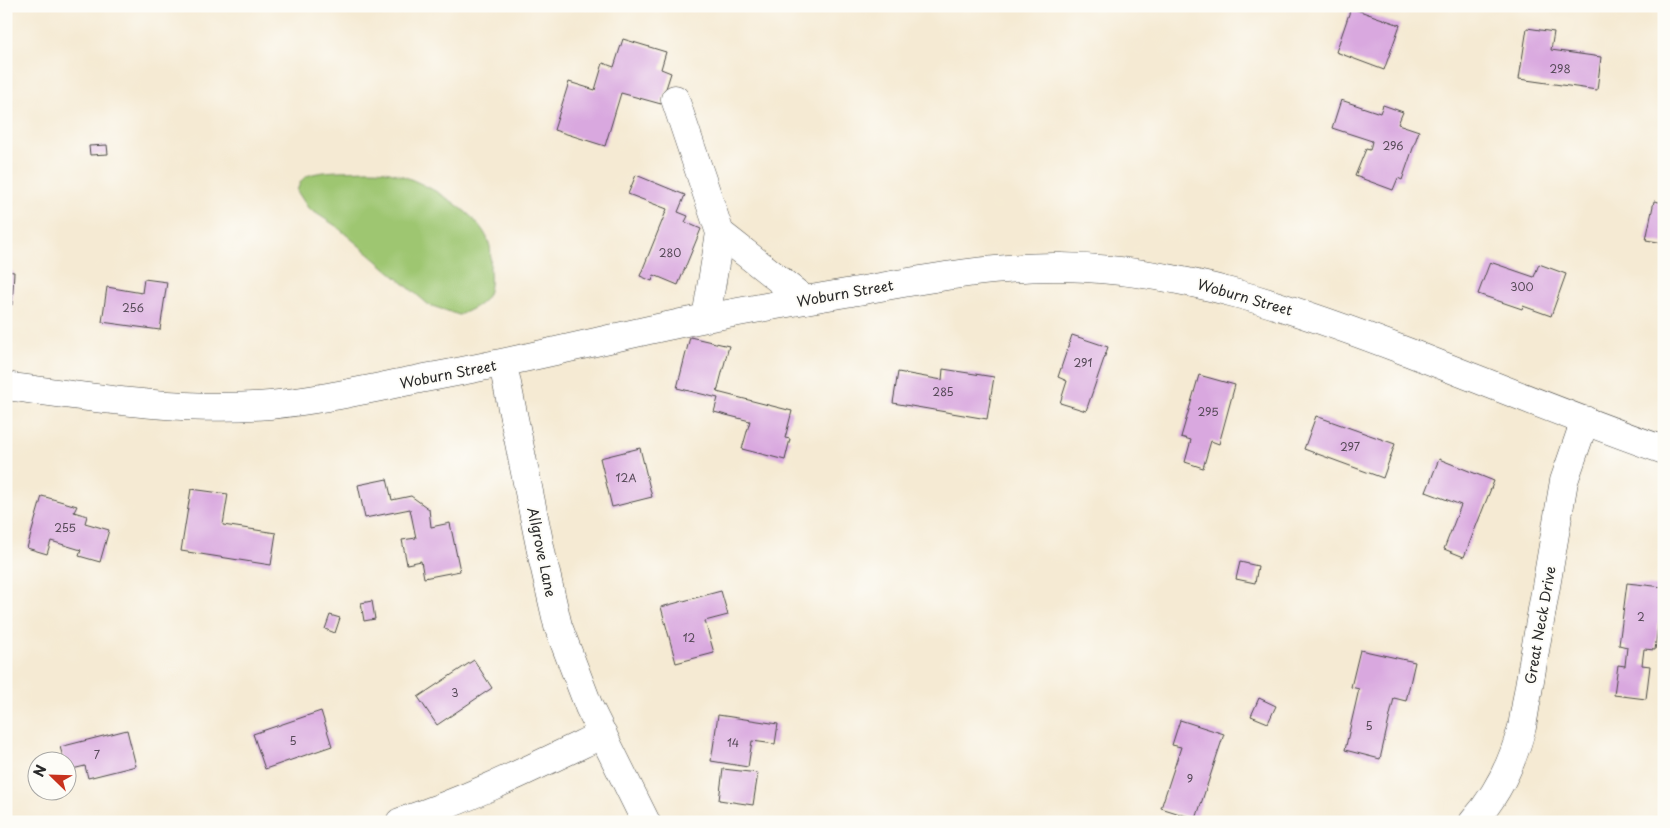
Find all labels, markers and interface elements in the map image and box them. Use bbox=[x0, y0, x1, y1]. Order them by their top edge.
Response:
house number: 298 bbox=[1549, 60, 1571, 77]
house number: 296 bbox=[1382, 137, 1404, 154]
house number: 280 bbox=[659, 244, 681, 261]
street label: Woburn Street bbox=[1195, 273, 1295, 321]
street label: Woburn Street bbox=[795, 274, 895, 312]
house number: 300 bbox=[1510, 278, 1534, 295]
house number: 256 bbox=[122, 299, 144, 316]
street label: Woburn Street bbox=[398, 354, 498, 394]
house number: 291 bbox=[1074, 354, 1093, 371]
house number: 285 bbox=[932, 383, 954, 400]
house number: 295 bbox=[1197, 403, 1219, 420]
house number: 297 bbox=[1340, 438, 1360, 455]
house number: 12A bbox=[615, 469, 637, 486]
street label: Allgrove Lane bbox=[522, 505, 562, 599]
house number: 255 bbox=[54, 519, 76, 536]
street label: Great Neck Drive bbox=[1519, 564, 1561, 686]
house number: 2 bbox=[1637, 608, 1645, 625]
house number: 12 bbox=[683, 629, 696, 646]
house number: 3 bbox=[451, 684, 459, 701]
house number: 5 bbox=[1365, 717, 1373, 734]
house number: 5 bbox=[289, 732, 297, 749]
house number: 14 bbox=[727, 734, 739, 751]
house number: 7 bbox=[94, 746, 100, 763]
north arrow bbox=[28, 750, 78, 800]
text: N bbox=[28, 762, 51, 780]
house number: 9 bbox=[1187, 770, 1193, 787]

